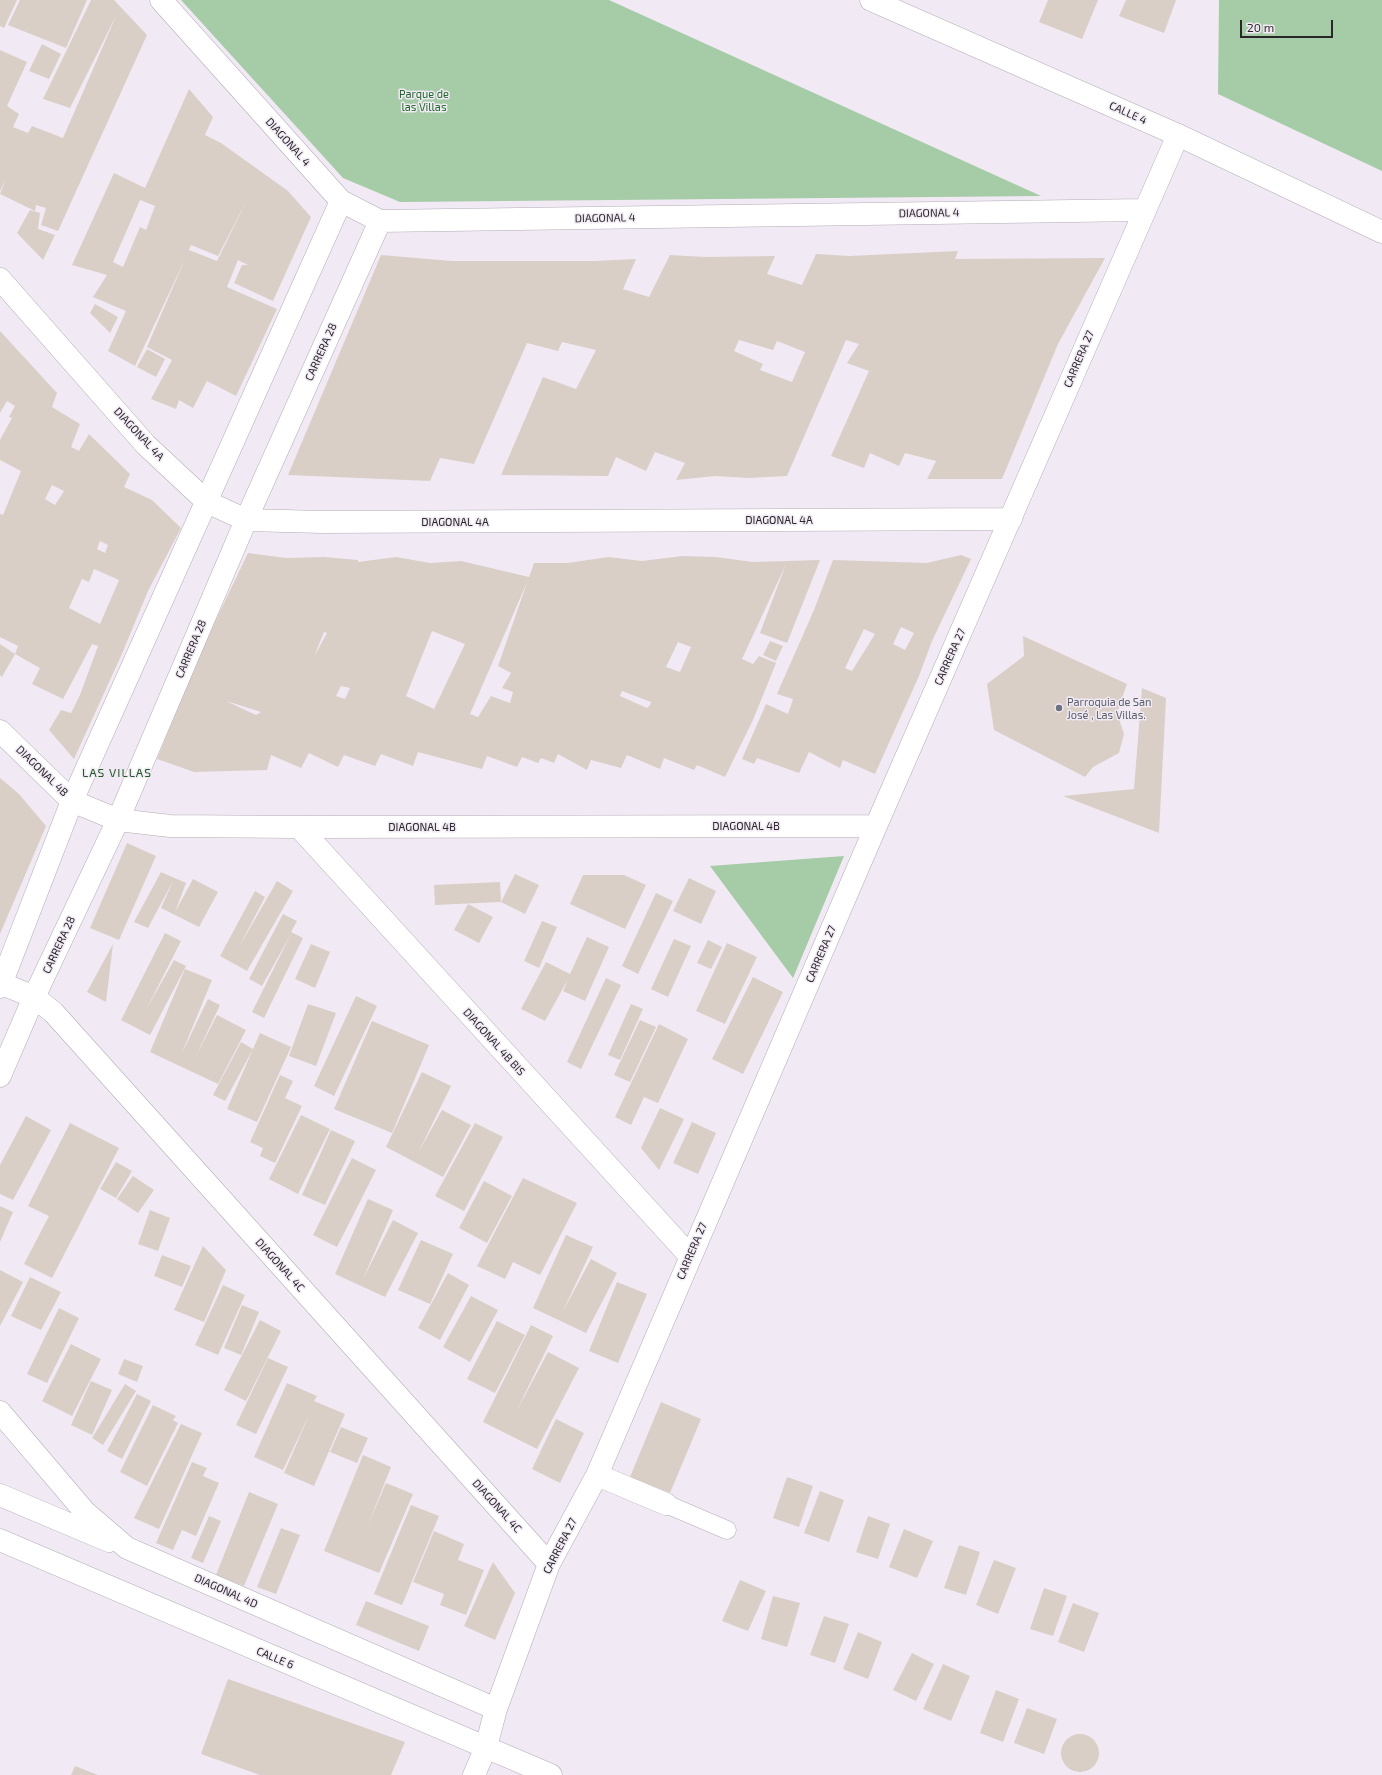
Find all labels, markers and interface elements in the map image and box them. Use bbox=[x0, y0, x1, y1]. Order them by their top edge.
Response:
scale bar bbox=[1242, 12, 1335, 38]
text: 20 m bbox=[1247, 20, 1274, 34]
park label: Parque de las Villas bbox=[399, 87, 449, 113]
street label: CALLE 4 bbox=[1107, 99, 1149, 127]
street label: DIAGONAL 4 bbox=[263, 115, 313, 169]
street label: DIAGONAL 4 bbox=[899, 206, 959, 220]
street label: DIAGONAL 4 bbox=[575, 211, 635, 225]
street label: CARRERA 28 bbox=[302, 321, 340, 383]
street label: CARRERA 27 bbox=[1061, 328, 1097, 390]
street label: DIAGONAL 4A bbox=[111, 405, 167, 463]
street label: DIAGONAL 4A bbox=[745, 513, 813, 527]
street label: DIAGONAL 4A bbox=[421, 515, 489, 529]
street label: CARRERA 28 bbox=[173, 618, 209, 680]
street label: CARRERA 27 bbox=[932, 627, 968, 687]
place label: Parroquia de San José , Las Villas. bbox=[1067, 695, 1151, 721]
marker: Parroquia de San José , Las Villas. bbox=[1054, 703, 1064, 713]
street label: DIAGONAL 4B bbox=[13, 743, 71, 799]
district label: LAS VILLAS bbox=[82, 766, 152, 780]
street label: DIAGONAL 4B bbox=[712, 819, 780, 833]
street label: DIAGONAL 4B bbox=[388, 820, 456, 834]
street label: CARRERA 28 bbox=[40, 914, 78, 976]
street label: CARRERA 27 bbox=[803, 923, 839, 985]
street label: DIAGONAL 4B BIS bbox=[460, 1006, 528, 1078]
street label: CARRERA 27 bbox=[674, 1220, 710, 1282]
street label: DIAGONAL 4C bbox=[253, 1236, 307, 1294]
street label: DIAGONAL 4C bbox=[470, 1477, 524, 1535]
street label: CARRERA 27 bbox=[540, 1516, 580, 1576]
street label: DIAGONAL 4D bbox=[192, 1571, 260, 1611]
street label: CALLE 6 bbox=[254, 1644, 296, 1672]

